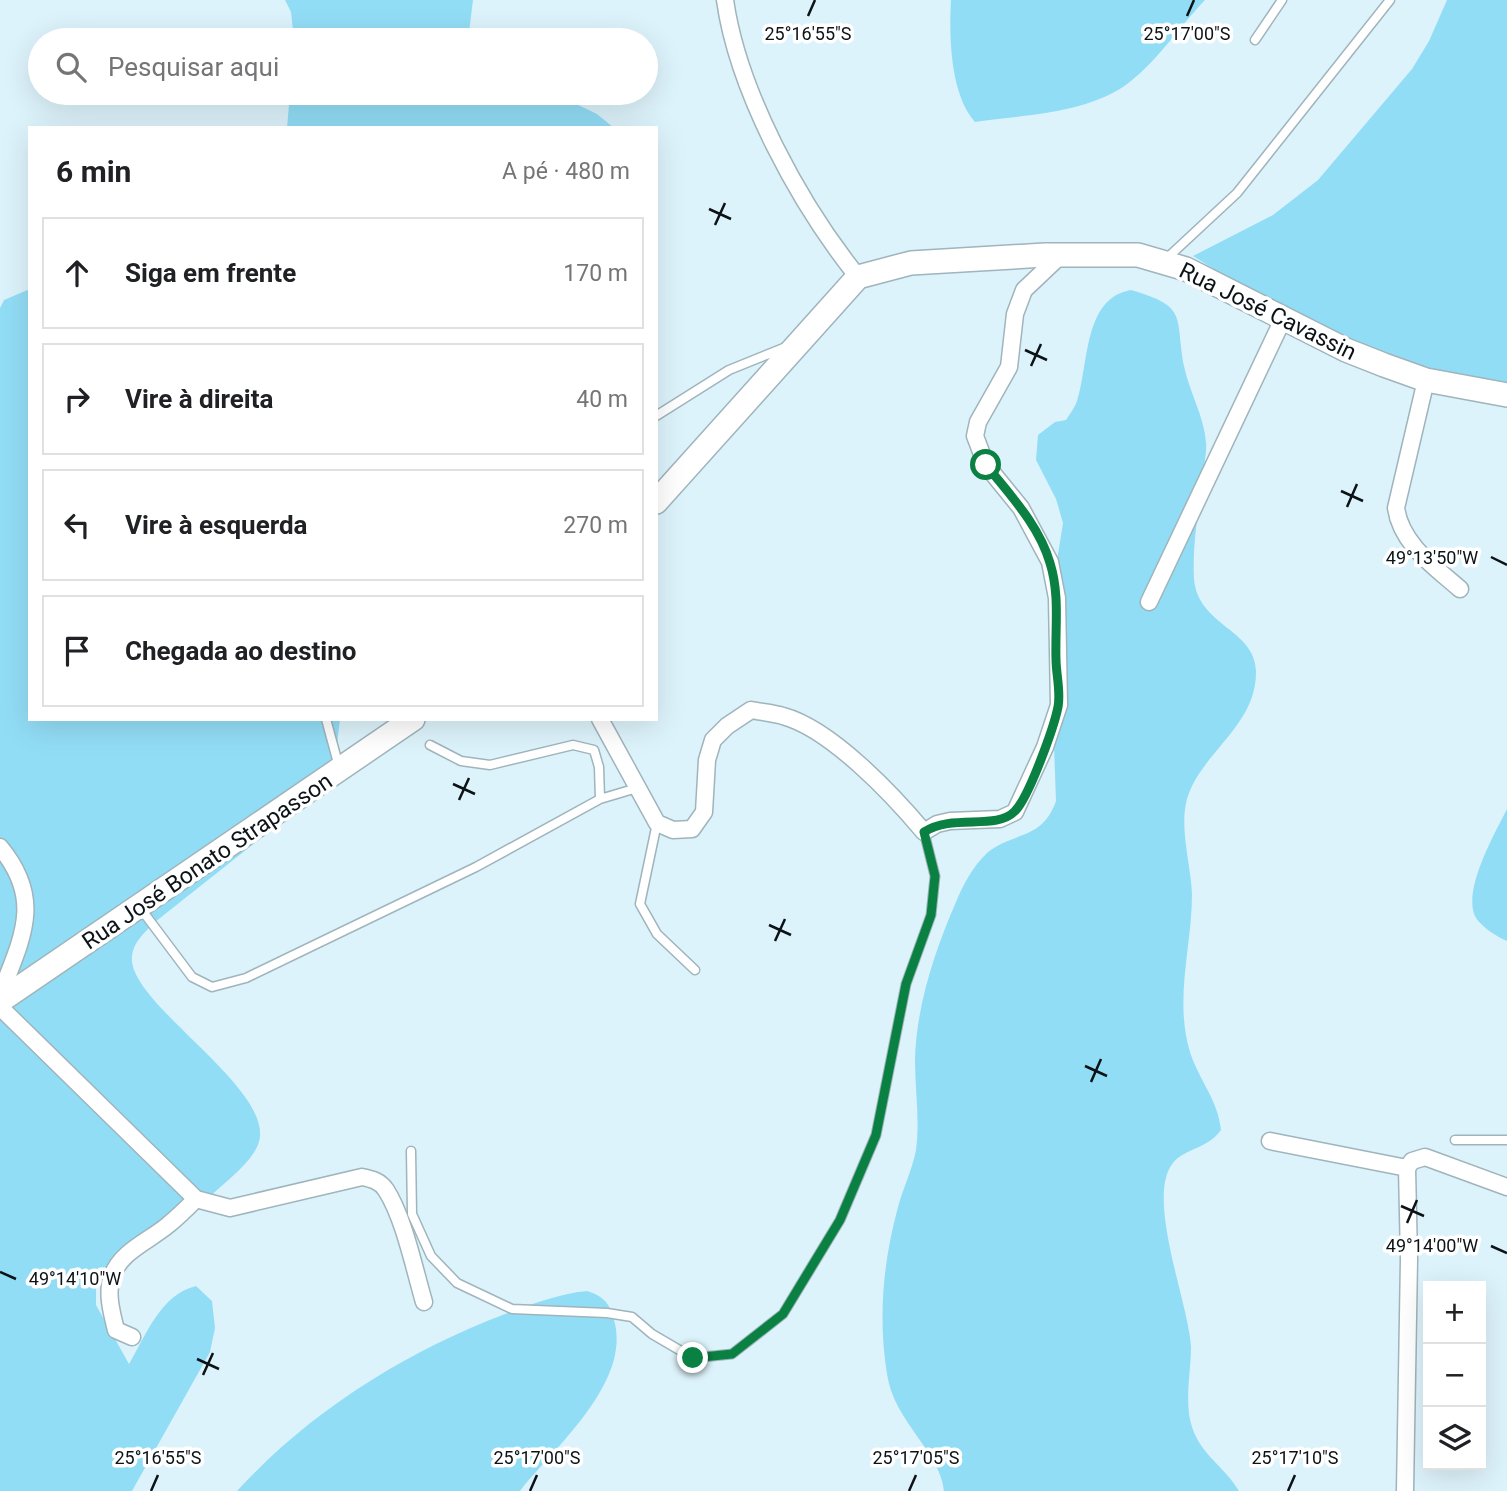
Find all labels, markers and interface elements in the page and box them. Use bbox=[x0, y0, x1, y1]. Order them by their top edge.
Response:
text: 25°16'55"S bbox=[764, 23, 852, 44]
text: 25°17'00"S bbox=[1143, 23, 1231, 44]
search box bbox=[28, 28, 658, 105]
icon: search bbox=[52, 48, 90, 86]
text: Pesquisar aqui bbox=[108, 52, 279, 82]
text: 6 min bbox=[56, 154, 131, 189]
text: A pé · 480 m bbox=[502, 158, 630, 185]
icon: ahead bbox=[58, 254, 96, 292]
street label: Rua José Cavassin bbox=[1175, 257, 1361, 366]
text: Siga em frente bbox=[125, 258, 296, 288]
text: 170 m bbox=[563, 260, 628, 287]
icon: right bbox=[58, 380, 96, 418]
text: Vire à direita bbox=[125, 384, 273, 414]
text: 40 m bbox=[576, 386, 628, 413]
route start bbox=[970, 449, 1001, 480]
icon: left bbox=[58, 506, 96, 544]
text: Vire à esquerda bbox=[125, 510, 308, 540]
text: 270 m bbox=[563, 512, 628, 539]
text: 49°13'50"W bbox=[1386, 547, 1478, 568]
icon: arrive bbox=[58, 632, 96, 670]
text: Chegada ao destino bbox=[125, 636, 356, 666]
street label: Rua José Bonato Strapasson bbox=[77, 768, 337, 955]
text: 49°14'00"W bbox=[1386, 1235, 1478, 1256]
text: 49°14'10"W bbox=[29, 1268, 121, 1289]
map controls bbox=[1423, 1281, 1486, 1470]
button: + bbox=[1423, 1281, 1486, 1344]
route end bbox=[677, 1342, 708, 1373]
button: − bbox=[1423, 1344, 1486, 1407]
button: layers bbox=[1423, 1407, 1486, 1470]
text: 25°16'55"S bbox=[114, 1447, 202, 1468]
text: 25°17'00"S bbox=[493, 1447, 581, 1468]
text: 25°17'05"S bbox=[872, 1447, 960, 1468]
text: 25°17'10"S bbox=[1251, 1447, 1339, 1468]

